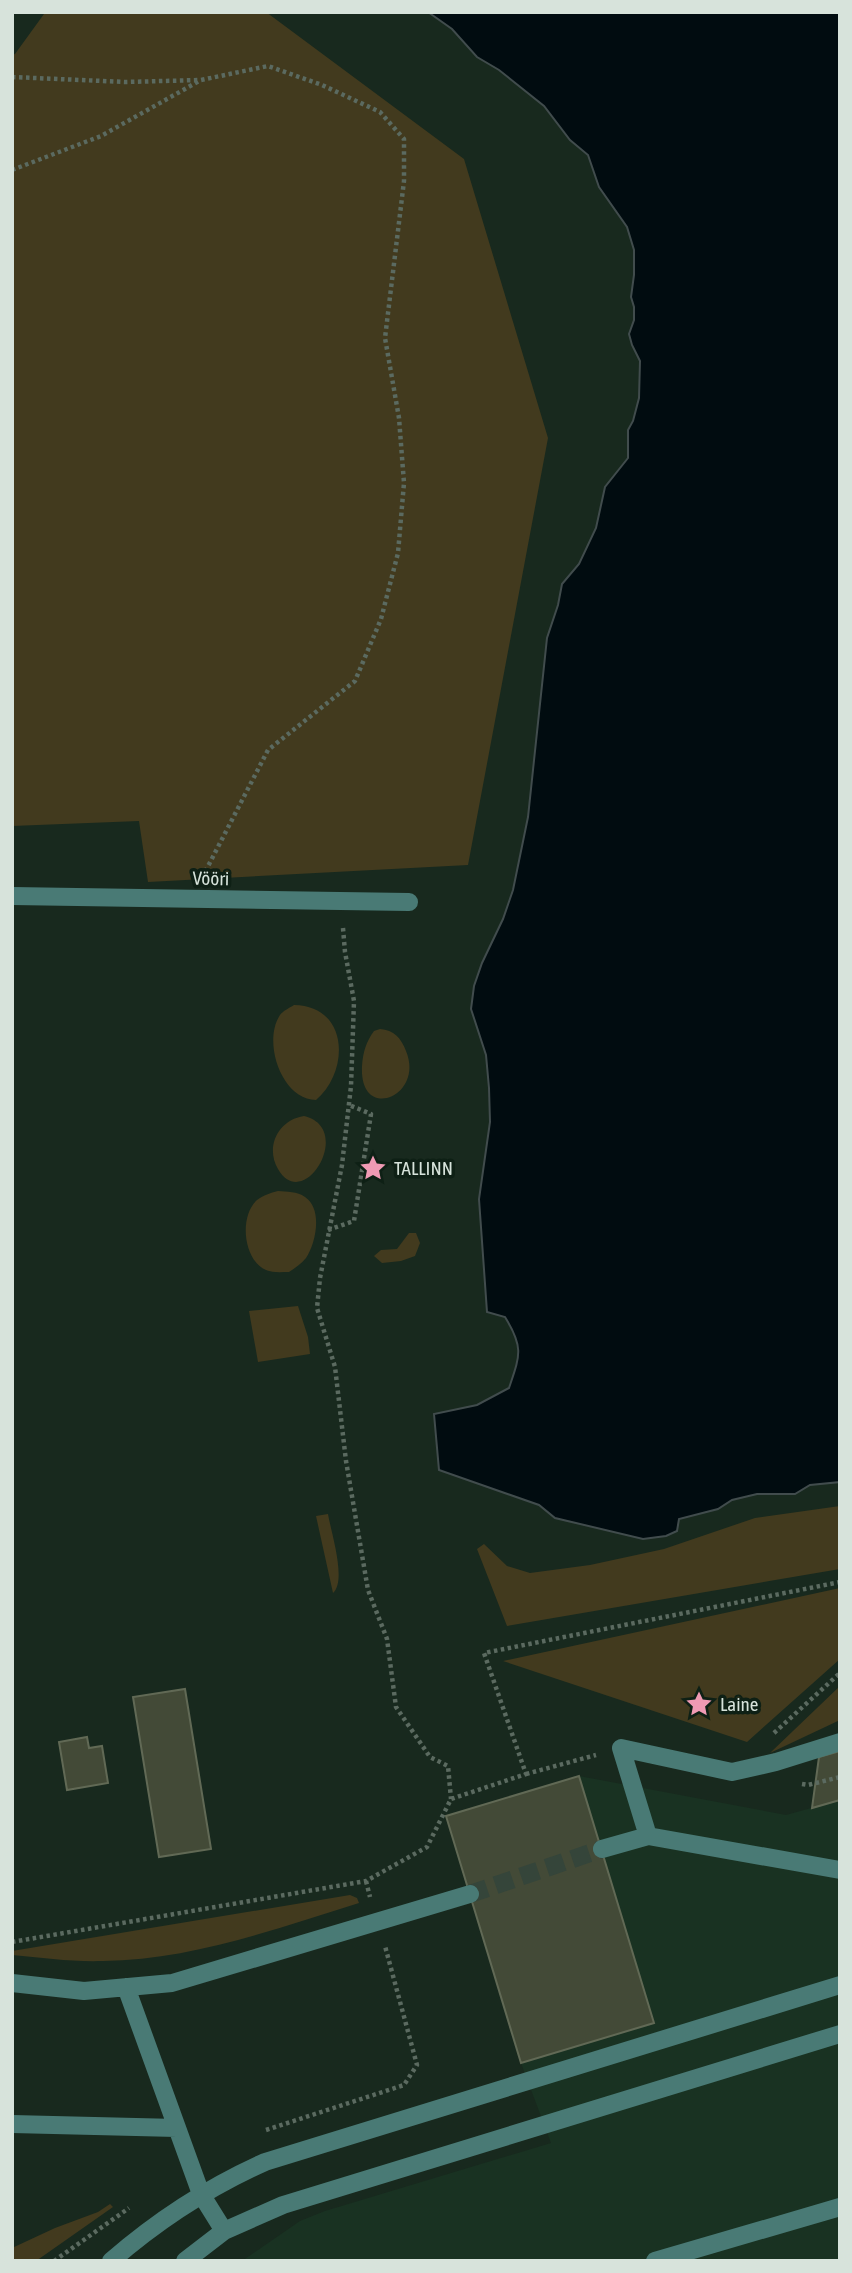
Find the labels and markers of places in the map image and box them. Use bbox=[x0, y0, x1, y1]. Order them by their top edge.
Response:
place icon: TALLINN bbox=[358, 1153, 388, 1183]
place label: TALLINN bbox=[394, 1157, 453, 1179]
place icon: Laine bbox=[684, 1689, 714, 1719]
place label: Laine bbox=[720, 1693, 758, 1715]

